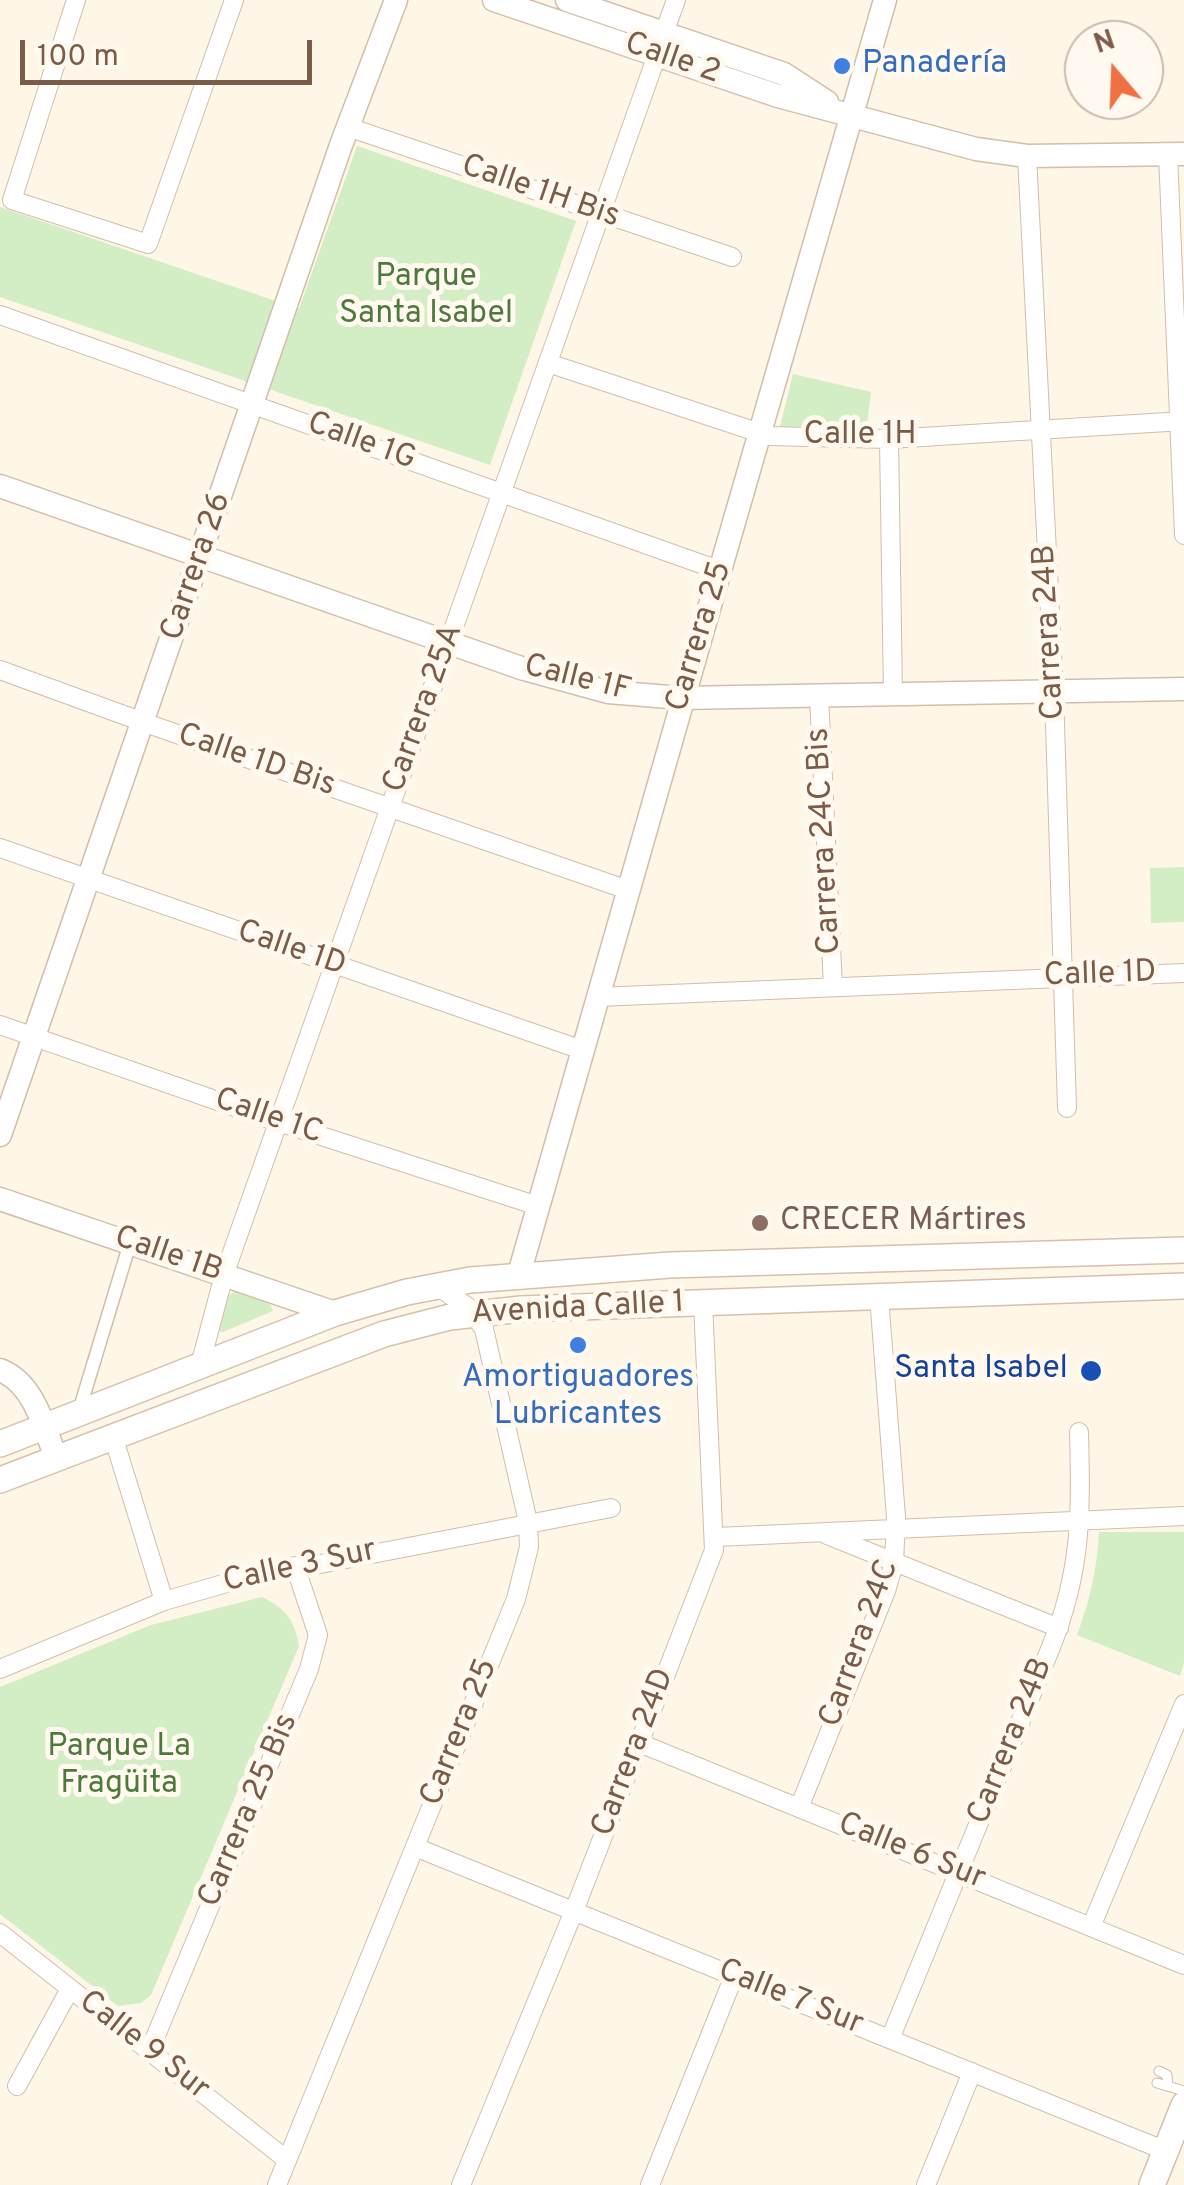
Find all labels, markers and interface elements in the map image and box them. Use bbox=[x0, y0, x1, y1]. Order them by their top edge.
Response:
scale bar bbox=[25, 20, 318, 82]
north arrow bbox=[1064, 20, 1164, 120]
text: N bbox=[1090, 23, 1120, 64]
street label: Calle 2 bbox=[619, 26, 725, 94]
text: 100 m bbox=[37, 39, 119, 76]
place label: Panadería bbox=[862, 47, 1007, 85]
marker: Panadería bbox=[831, 55, 853, 77]
street label: Calle 1H Bis bbox=[456, 148, 624, 238]
park label: Parque Santa Isabel bbox=[339, 260, 513, 335]
street label: Calle 1G bbox=[301, 406, 421, 480]
street label: Calle 1H bbox=[803, 418, 917, 456]
street label: Carrera 26 bbox=[155, 488, 241, 646]
street label: Carrera 24B bbox=[1027, 543, 1075, 721]
street label: Carrera 25 bbox=[660, 557, 742, 717]
street label: Carrera 25A bbox=[377, 620, 473, 798]
street label: Calle 1F bbox=[520, 648, 634, 712]
street label: Calle 1D Bis bbox=[172, 717, 340, 807]
street label: Carrera 24C Bis bbox=[801, 727, 851, 955]
street label: Calle 1D bbox=[231, 914, 351, 986]
street label: Calle 1D bbox=[1043, 955, 1157, 997]
street label: Calle 1C bbox=[209, 1082, 327, 1154]
place label: CRECER Mártires bbox=[780, 1204, 1027, 1242]
marker: CRECER Mártires bbox=[749, 1212, 771, 1234]
street label: Calle 1B bbox=[109, 1220, 227, 1292]
street label: Avenida Calle 1 bbox=[470, 1285, 686, 1335]
marker: Amortiguadores Lubricantes bbox=[567, 1334, 589, 1356]
place label: Santa Isabel bbox=[894, 1352, 1068, 1390]
marker: Santa Isabel bbox=[1078, 1358, 1104, 1384]
place label: Amortiguadores Lubricantes bbox=[462, 1361, 694, 1436]
street label: Calle 3 Sur bbox=[220, 1533, 380, 1603]
street label: Carrera 24C bbox=[813, 1555, 909, 1733]
street label: Carrera 24B bbox=[961, 1653, 1063, 1831]
street label: Carrera 25 bbox=[414, 1654, 508, 1812]
street label: Carrera 24D bbox=[585, 1664, 685, 1842]
street label: Carrera 25 Bis bbox=[192, 1708, 308, 1914]
park label: Parque La Fragüita bbox=[47, 1730, 191, 1805]
street label: Calle 6 Sur bbox=[832, 1806, 990, 1900]
street label: Calle 7 Sur bbox=[712, 1953, 868, 2045]
street label: Calle 9 Sur bbox=[70, 1984, 216, 2110]

